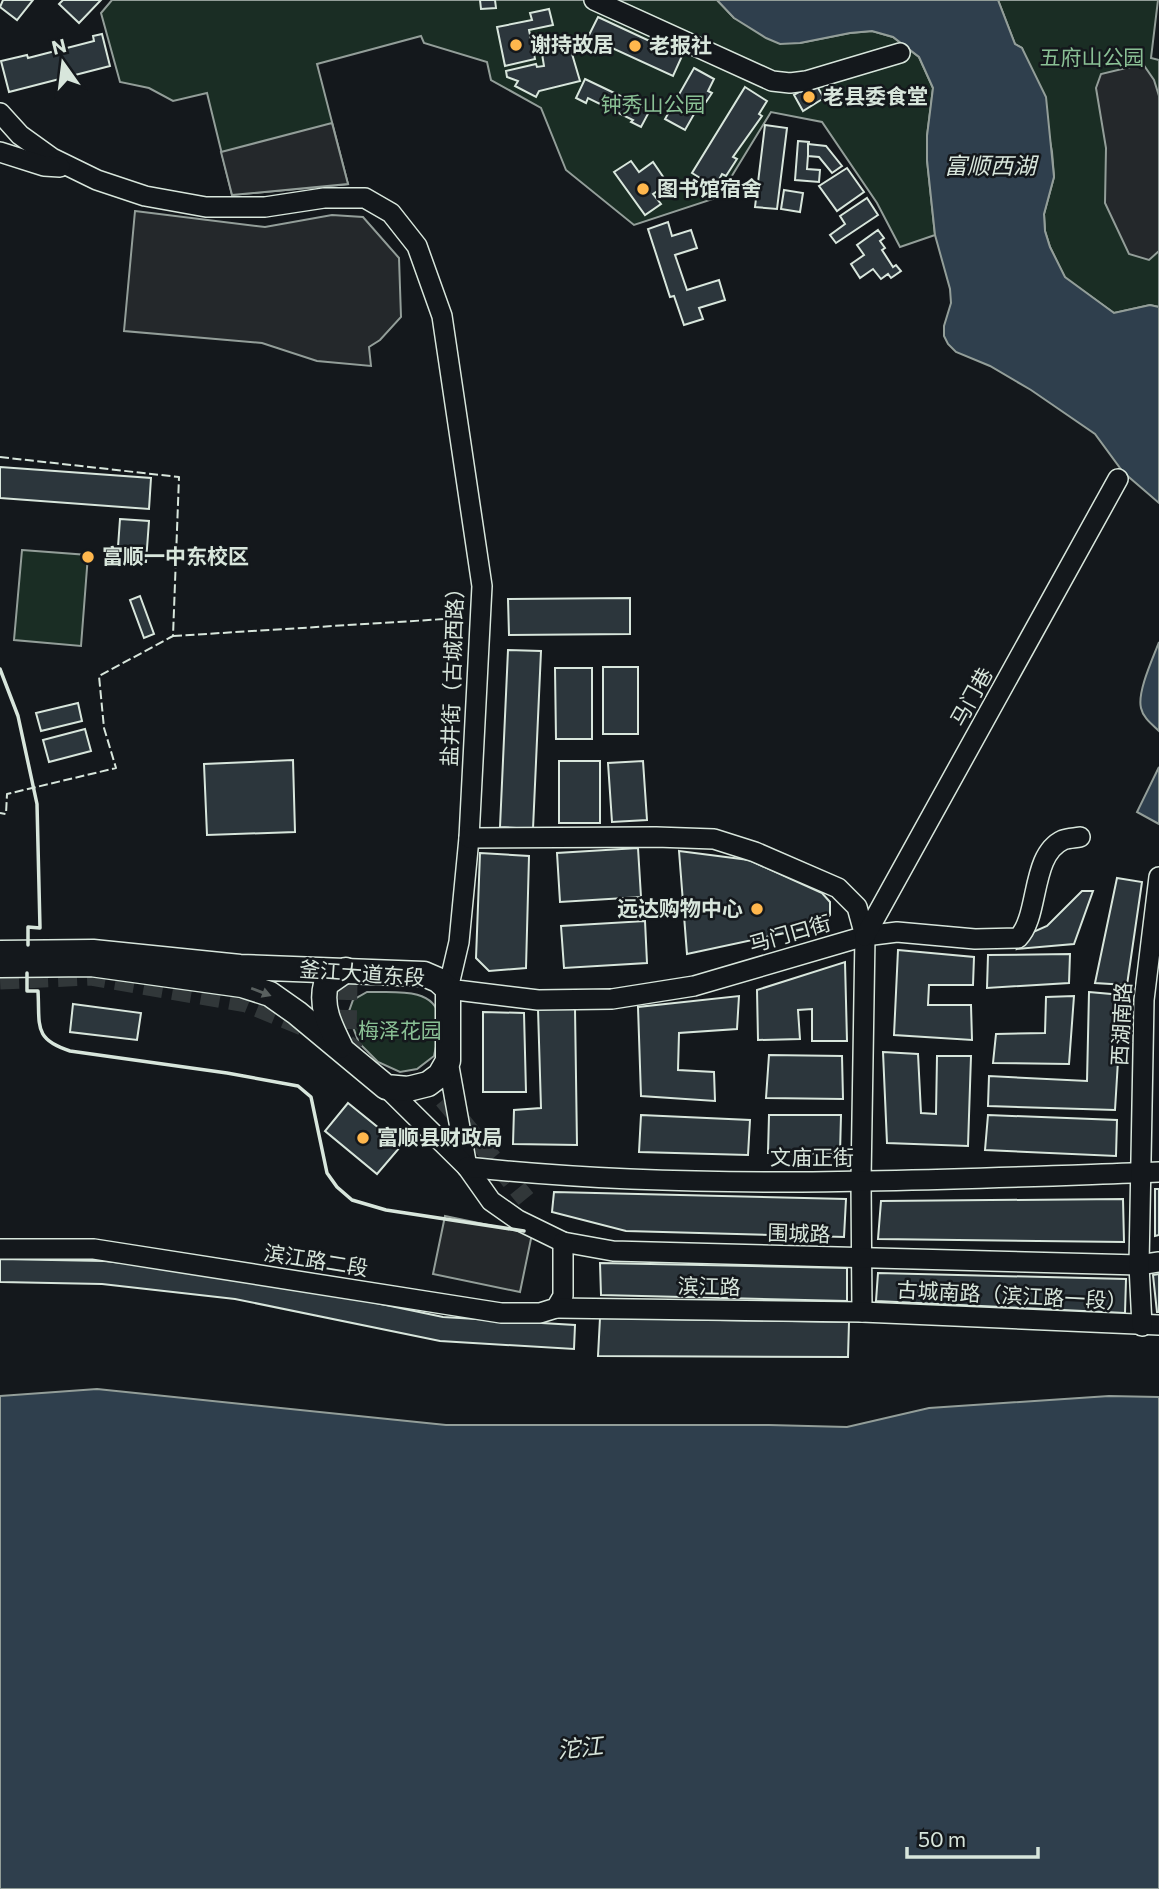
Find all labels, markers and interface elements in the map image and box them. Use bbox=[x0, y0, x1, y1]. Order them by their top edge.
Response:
north arrow bbox=[28, 28, 98, 98]
place label: 谢持故居 bbox=[530, 31, 614, 56]
place label: 老报社 bbox=[649, 32, 712, 57]
text: N bbox=[49, 33, 68, 59]
marker: 谢持故居 bbox=[508, 37, 524, 53]
marker: 老报社 bbox=[627, 38, 643, 54]
park label: 五府山公园 bbox=[1040, 44, 1145, 69]
place label: 老县委食堂 bbox=[823, 83, 928, 108]
marker: 老县委食堂 bbox=[801, 89, 817, 105]
park label: 钟秀山公园 bbox=[601, 91, 706, 116]
water label: 富顺西湖 bbox=[944, 151, 1039, 179]
place label: 图书馆宿舍 bbox=[657, 175, 762, 200]
marker: 图书馆宿舍 bbox=[635, 181, 651, 197]
place label: 富顺一中东校区 bbox=[102, 543, 249, 568]
marker: 富顺一中东校区 bbox=[80, 549, 96, 565]
street label: 盐井街（古城西路） bbox=[436, 577, 467, 767]
street label: 马门巷 bbox=[944, 663, 997, 730]
place label: 远达购物中心 bbox=[617, 895, 743, 920]
marker: 远达购物中心 bbox=[749, 901, 765, 917]
street label: 马门口街 bbox=[746, 909, 833, 956]
street label: 釜江大道东段 bbox=[298, 956, 426, 989]
street label: 西湖南路 bbox=[1106, 981, 1135, 1067]
one-way arrow bbox=[251, 986, 272, 997]
park label: 梅泽花园 bbox=[358, 1017, 442, 1042]
place label: 富顺县财政局 bbox=[377, 1124, 503, 1149]
marker: 富顺县财政局 bbox=[355, 1130, 371, 1146]
street label: 文庙正街 bbox=[770, 1144, 854, 1169]
street label: 围城路 bbox=[767, 1219, 831, 1246]
street label: 滨江路二段 bbox=[262, 1239, 370, 1280]
street label: 滨江路 bbox=[677, 1272, 741, 1299]
street label: 古城南路（滨江路一段） bbox=[896, 1276, 1128, 1313]
water label: 沱江 bbox=[556, 1730, 607, 1763]
scale bar bbox=[907, 1815, 1038, 1859]
text: 50 m bbox=[918, 1826, 966, 1851]

